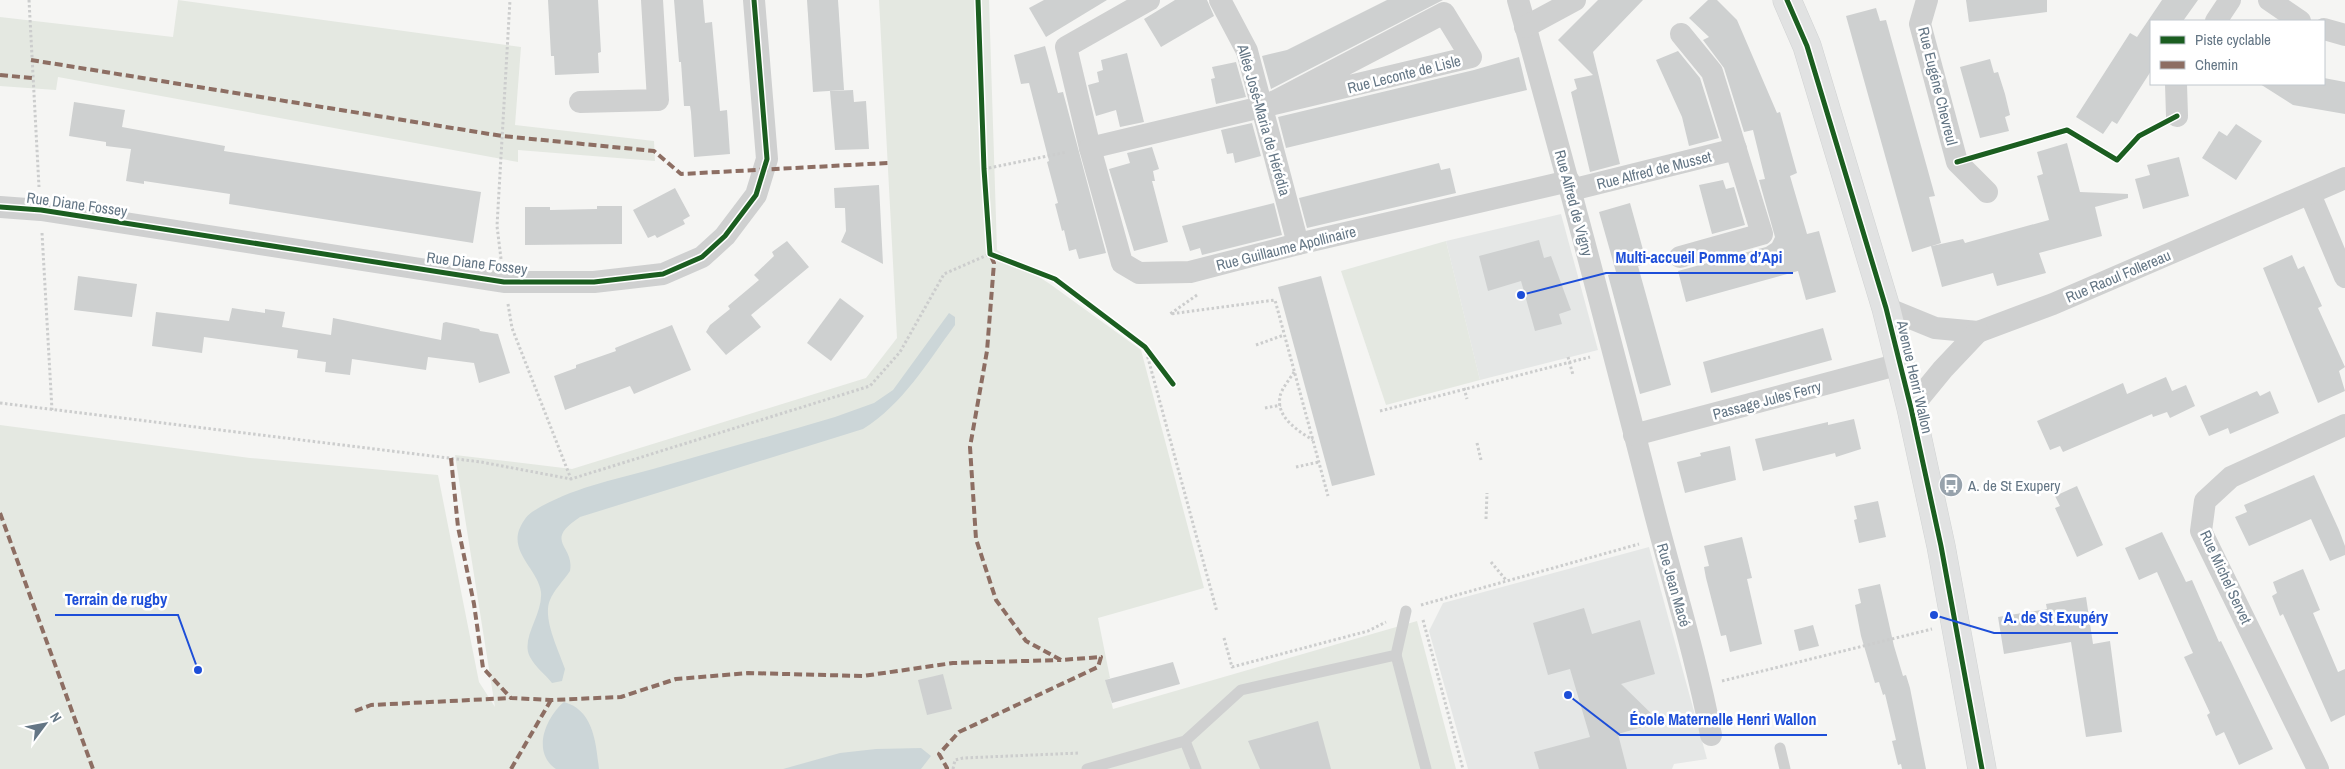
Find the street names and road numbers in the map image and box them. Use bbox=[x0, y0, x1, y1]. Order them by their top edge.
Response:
street label: Rue Eugéne Chevreul bbox=[1913, 25, 1963, 147]
street label: Allée José-Maria de Hérédia bbox=[1232, 41, 1296, 198]
street label: Rue Leconte de Lisle bbox=[1345, 50, 1463, 98]
street label: Rue Alfred de Musset bbox=[1594, 145, 1714, 194]
street label: Rue Alfred de Vigny bbox=[1550, 148, 1598, 259]
street label: Rue Diane Fossey bbox=[25, 187, 129, 222]
street label: Rue Guillaume Apollinaire bbox=[1214, 220, 1358, 276]
street label: Rue Raoul Follereau bbox=[2062, 244, 2174, 308]
street label: Rue Diane Fossey bbox=[425, 246, 529, 280]
street label: Avenue Henri Wallon bbox=[1892, 317, 1938, 436]
street label: Passage Jules Ferry bbox=[1710, 375, 1824, 425]
street label: Rue Michel Servet bbox=[2195, 527, 2257, 628]
street label: Rue Jean Macé bbox=[1652, 541, 1696, 629]

